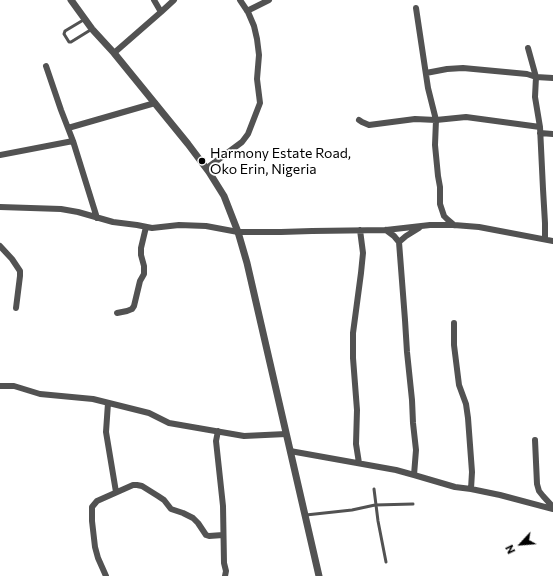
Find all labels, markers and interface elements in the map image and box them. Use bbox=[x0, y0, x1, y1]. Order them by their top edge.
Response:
place label: Harmony Estate Road, Oko Erin, Nigeria bbox=[210, 145, 351, 178]
marker: Harmony Estate Road, Oko Erin, Nigeria bbox=[197, 156, 207, 166]
north arrow bbox=[501, 524, 541, 564]
text: N bbox=[502, 543, 517, 556]

